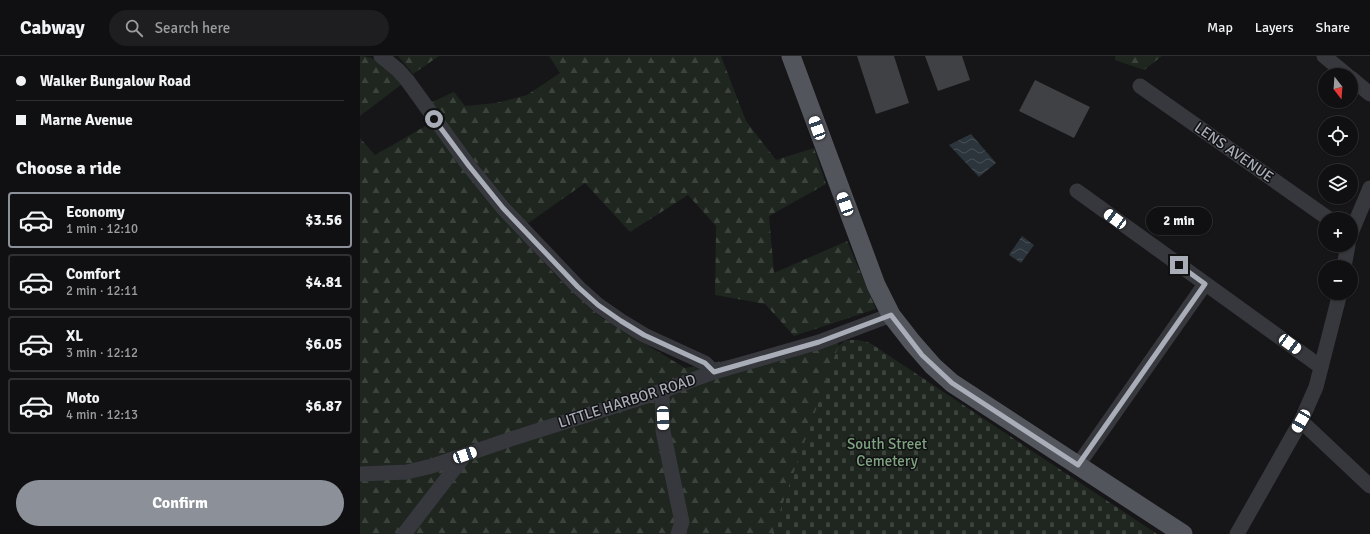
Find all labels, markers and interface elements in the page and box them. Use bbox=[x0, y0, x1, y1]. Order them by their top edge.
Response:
search box bbox=[109, 10, 389, 46]
text: Cabway bbox=[20, 16, 85, 40]
icon: search bbox=[123, 17, 145, 39]
text: Search here bbox=[155, 19, 230, 37]
text: Map bbox=[1207, 19, 1233, 36]
text: Layers bbox=[1255, 19, 1294, 36]
text: Share bbox=[1316, 19, 1350, 36]
north arrow bbox=[1318, 68, 1358, 108]
map controls bbox=[1318, 68, 1358, 300]
text: Walker Bungalow Road bbox=[40, 72, 191, 90]
route start bbox=[425, 110, 443, 128]
text: Marne Avenue bbox=[40, 111, 133, 129]
car bbox=[807, 115, 827, 141]
button: locate bbox=[1318, 116, 1358, 156]
street label: LENS AVENUE bbox=[1191, 118, 1277, 186]
text: Choose a ride bbox=[16, 157, 121, 179]
button: layers bbox=[1318, 164, 1358, 204]
car bbox=[835, 191, 855, 217]
icon: car bbox=[18, 202, 54, 238]
text: Economy bbox=[66, 203, 125, 221]
car bbox=[1102, 207, 1128, 231]
callout: 2 min bbox=[1146, 207, 1212, 235]
text: $3.56 bbox=[305, 211, 342, 229]
button: + bbox=[1318, 212, 1358, 252]
text: 2 min bbox=[1163, 213, 1195, 229]
text: 1 min · 12:10 bbox=[66, 221, 138, 237]
route end bbox=[1170, 256, 1188, 274]
button: − bbox=[1318, 260, 1358, 300]
icon: car bbox=[18, 264, 54, 300]
text: Comfort bbox=[66, 265, 120, 283]
text: $4.81 bbox=[305, 273, 342, 291]
text: 2 min · 12:11 bbox=[66, 283, 138, 299]
icon: car bbox=[18, 326, 54, 362]
text: XL bbox=[66, 327, 83, 345]
car bbox=[1277, 332, 1303, 356]
text: $6.05 bbox=[305, 335, 342, 353]
text: 3 min · 12:12 bbox=[66, 345, 138, 361]
street label: LITTLE HARBOR ROAD bbox=[556, 370, 698, 432]
icon: car bbox=[18, 388, 54, 424]
text: Moto bbox=[66, 389, 100, 407]
text: $6.87 bbox=[305, 397, 342, 415]
car bbox=[657, 406, 669, 430]
text: 4 min · 12:13 bbox=[66, 407, 138, 423]
car bbox=[1290, 408, 1312, 434]
park label: South Street Cemetery bbox=[847, 435, 927, 470]
car bbox=[452, 445, 478, 465]
button: Confirm bbox=[16, 480, 344, 526]

